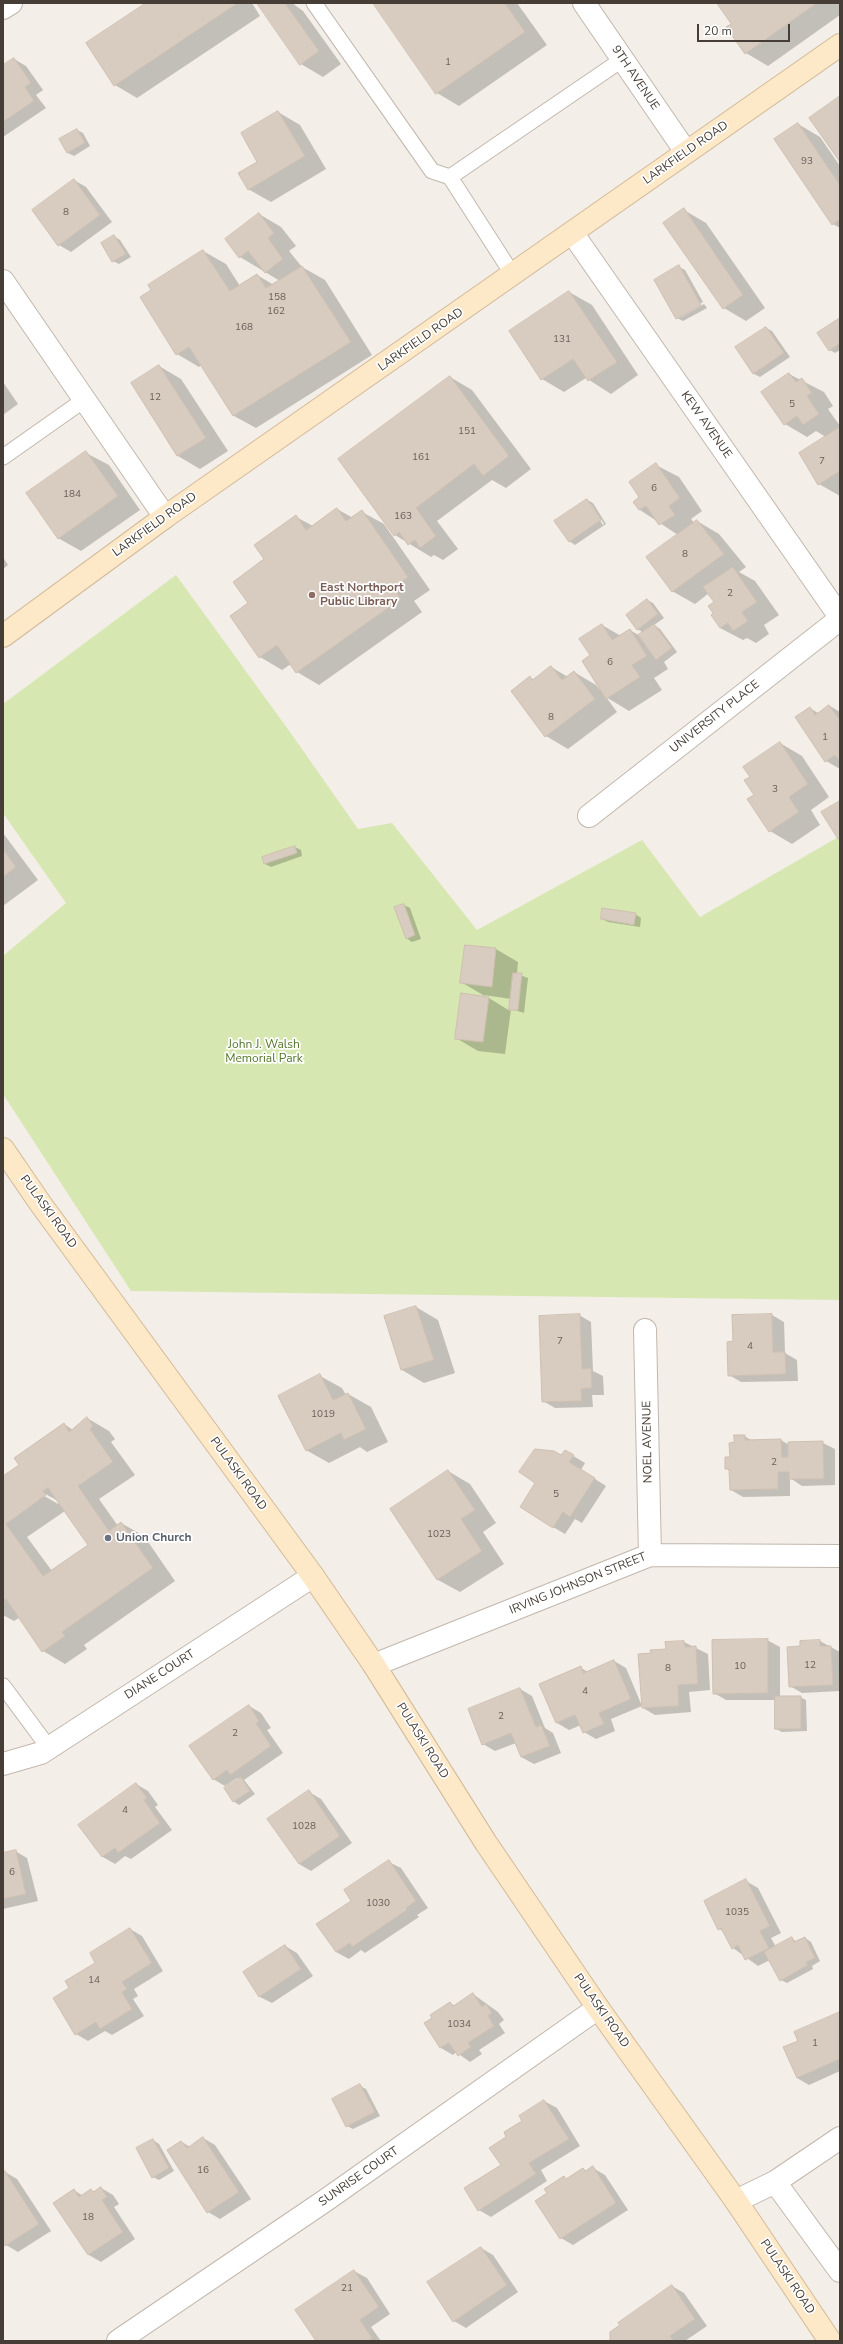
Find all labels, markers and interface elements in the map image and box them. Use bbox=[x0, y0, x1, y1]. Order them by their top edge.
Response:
scale bar bbox=[699, 16, 792, 42]
text: 20 m bbox=[704, 23, 732, 39]
street label: 9TH AVENUE bbox=[608, 43, 662, 113]
house number: 1 bbox=[445, 57, 451, 69]
street label: LARKFIELD ROAD bbox=[641, 118, 731, 188]
house number: 93 bbox=[801, 156, 813, 168]
house number: 8 bbox=[63, 207, 69, 219]
house number: 158 bbox=[268, 292, 286, 304]
street label: LARKFIELD ROAD bbox=[376, 305, 466, 375]
house number: 162 bbox=[267, 306, 285, 318]
house number: 168 bbox=[235, 322, 253, 334]
house number: 131 bbox=[553, 334, 571, 346]
street label: KEW AVENUE bbox=[678, 389, 734, 461]
house number: 12 bbox=[149, 392, 161, 404]
house number: 5 bbox=[789, 399, 795, 411]
house number: 151 bbox=[458, 426, 476, 438]
house number: 161 bbox=[412, 452, 430, 464]
house number: 7 bbox=[819, 456, 825, 468]
house number: 6 bbox=[651, 483, 657, 495]
house number: 184 bbox=[63, 489, 81, 501]
street label: LARKFIELD ROAD bbox=[110, 490, 200, 560]
house number: 163 bbox=[394, 511, 412, 523]
house number: 8 bbox=[682, 549, 688, 561]
place label: East Northport Public Library bbox=[320, 581, 404, 609]
house number: 2 bbox=[727, 588, 733, 600]
marker: East Northport Public Library bbox=[307, 590, 317, 600]
house number: 6 bbox=[607, 657, 613, 669]
street label: UNIVERSITY PLACE bbox=[667, 678, 763, 756]
house number: 8 bbox=[548, 712, 554, 724]
house number: 1 bbox=[822, 732, 828, 744]
house number: 3 bbox=[772, 784, 778, 796]
park label: John J. Walsh Memorial Park bbox=[225, 1038, 303, 1066]
street label: PULASKI ROAD bbox=[17, 1173, 79, 1251]
house number: 7 bbox=[557, 1336, 563, 1348]
house number: 4 bbox=[747, 1341, 753, 1353]
street label: NOEL AVENUE bbox=[640, 1401, 656, 1483]
house number: 1019 bbox=[311, 1409, 335, 1421]
street label: PULASKI ROAD bbox=[207, 1435, 269, 1513]
house number: 2 bbox=[771, 1457, 777, 1469]
house number: 5 bbox=[553, 1489, 559, 1501]
house number: 1023 bbox=[427, 1529, 451, 1541]
place label: Union Church bbox=[116, 1531, 192, 1545]
marker: Union Church bbox=[103, 1533, 113, 1543]
street label: IRVING JOHNSON STREET bbox=[508, 1550, 648, 1618]
street label: DIANE COURT bbox=[122, 1647, 198, 1703]
house number: 12 bbox=[804, 1660, 816, 1672]
house number: 10 bbox=[734, 1661, 746, 1673]
house number: 8 bbox=[665, 1663, 671, 1675]
house number: 4 bbox=[582, 1686, 588, 1698]
street label: PULASKI ROAD bbox=[393, 1700, 451, 1782]
house number: 2 bbox=[498, 1711, 504, 1723]
house number: 2 bbox=[232, 1728, 238, 1740]
house number: 4 bbox=[122, 1805, 128, 1817]
house number: 1028 bbox=[292, 1821, 316, 1833]
house number: 6 bbox=[9, 1867, 15, 1879]
house number: 1030 bbox=[366, 1898, 390, 1910]
house number: 1035 bbox=[725, 1907, 749, 1919]
street label: PULASKI ROAD bbox=[570, 1971, 632, 2051]
house number: 14 bbox=[88, 1975, 100, 1987]
house number: 1034 bbox=[447, 2019, 471, 2031]
house number: 1 bbox=[812, 2038, 818, 2050]
street label: SUNRISE COURT bbox=[316, 2144, 402, 2210]
house number: 16 bbox=[197, 2165, 209, 2177]
house number: 18 bbox=[82, 2212, 94, 2224]
street label: PULASKI ROAD bbox=[757, 2237, 817, 2317]
house number: 21 bbox=[341, 2283, 353, 2295]

